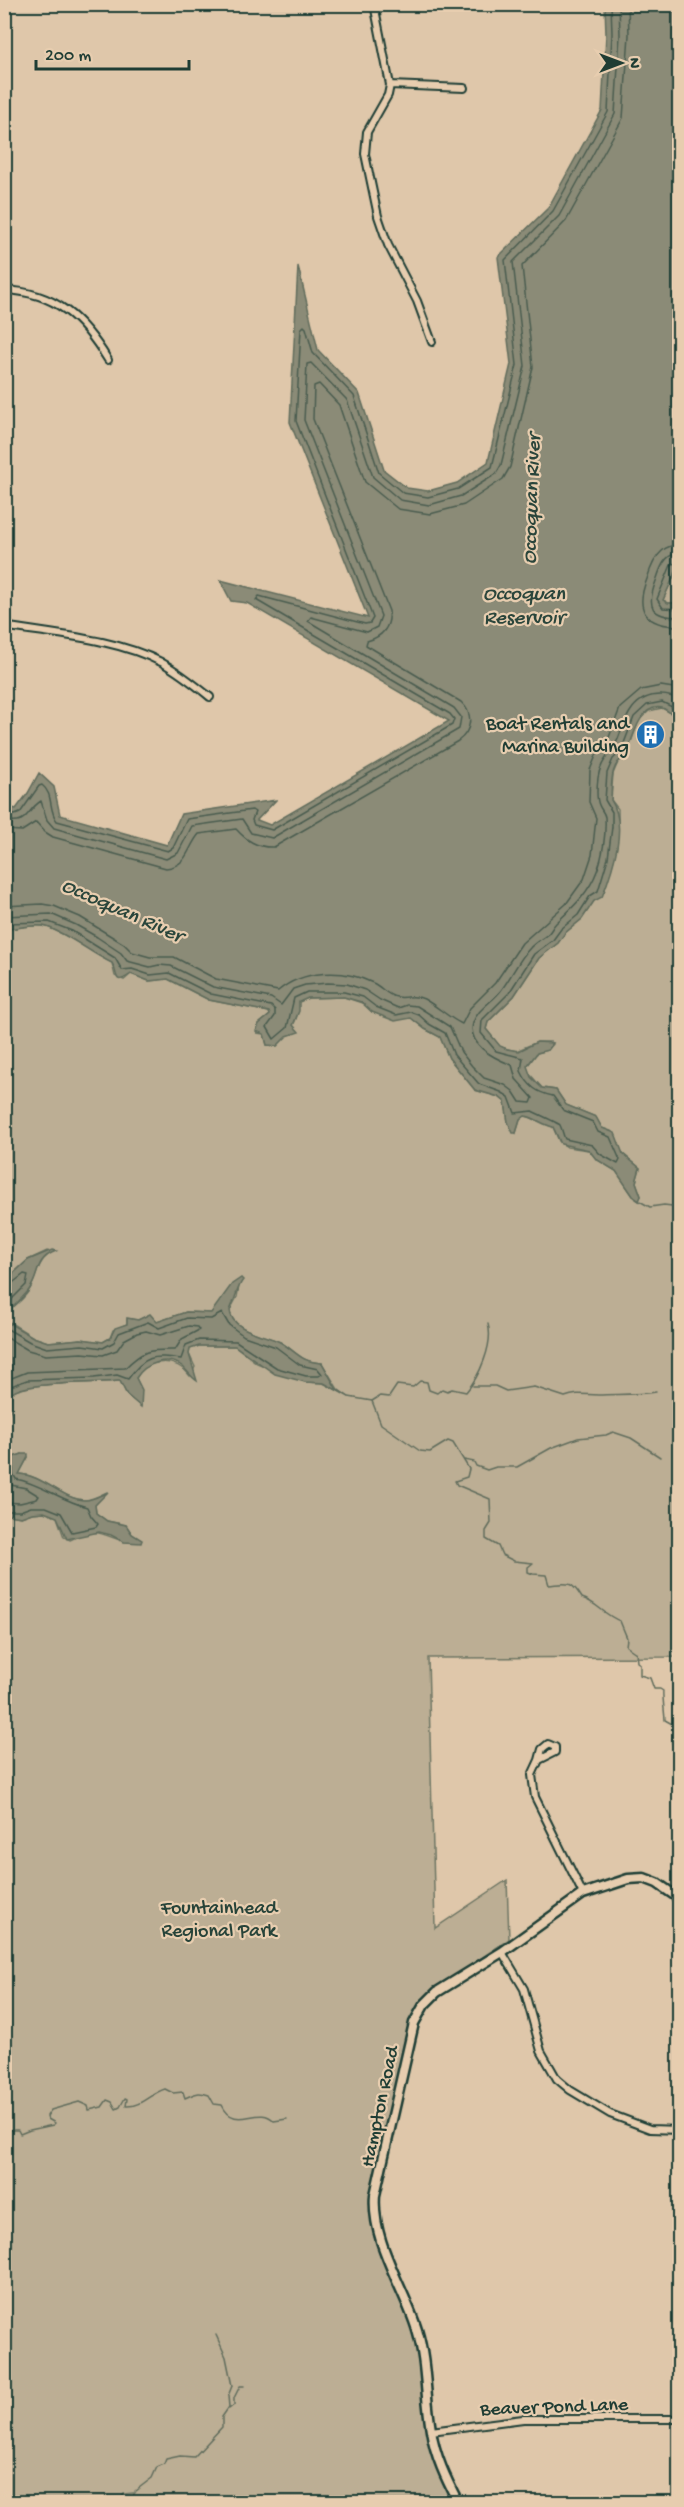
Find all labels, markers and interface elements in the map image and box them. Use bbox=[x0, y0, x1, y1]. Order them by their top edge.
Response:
scale bar bbox=[36, 33, 189, 71]
north arrow bbox=[591, 33, 651, 93]
text: 200 m bbox=[45, 46, 92, 67]
text: N bbox=[623, 58, 642, 69]
water label: Occoquan River bbox=[519, 429, 548, 564]
water label: Occoquan Reservoir bbox=[483, 583, 569, 632]
place label: Boat Rentals and Marina Building bbox=[485, 714, 631, 760]
building icon: Boat Rentals and Marina Building bbox=[634, 718, 666, 750]
water label: Occoquan River bbox=[57, 874, 190, 952]
park label: Fountainhead Regional Park bbox=[160, 1898, 280, 1944]
street label: Hampton Road bbox=[357, 2042, 406, 2169]
street label: Beaver Pond Lane bbox=[479, 2394, 629, 2423]

